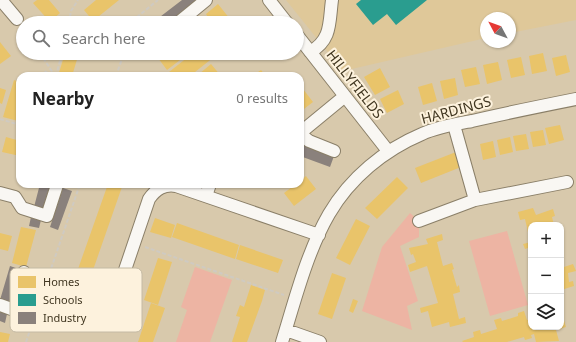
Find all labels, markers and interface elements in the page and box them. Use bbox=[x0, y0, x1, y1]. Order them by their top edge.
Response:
north arrow bbox=[480, 12, 516, 48]
search box bbox=[16, 16, 304, 60]
icon: search bbox=[30, 27, 52, 49]
text: Search here bbox=[62, 28, 145, 48]
street label: HILLYFIELDS bbox=[323, 45, 388, 122]
text: Nearby bbox=[32, 87, 94, 110]
text: 0 results bbox=[236, 89, 288, 107]
street label: HARDINGS bbox=[419, 91, 493, 128]
map controls bbox=[528, 222, 564, 330]
button: + bbox=[528, 222, 564, 258]
button: − bbox=[528, 258, 564, 294]
legend bbox=[10, 268, 142, 332]
text: Homes bbox=[43, 274, 80, 289]
text: Schools bbox=[43, 292, 83, 307]
button: layers bbox=[528, 294, 564, 330]
text: Industry bbox=[43, 310, 87, 325]

